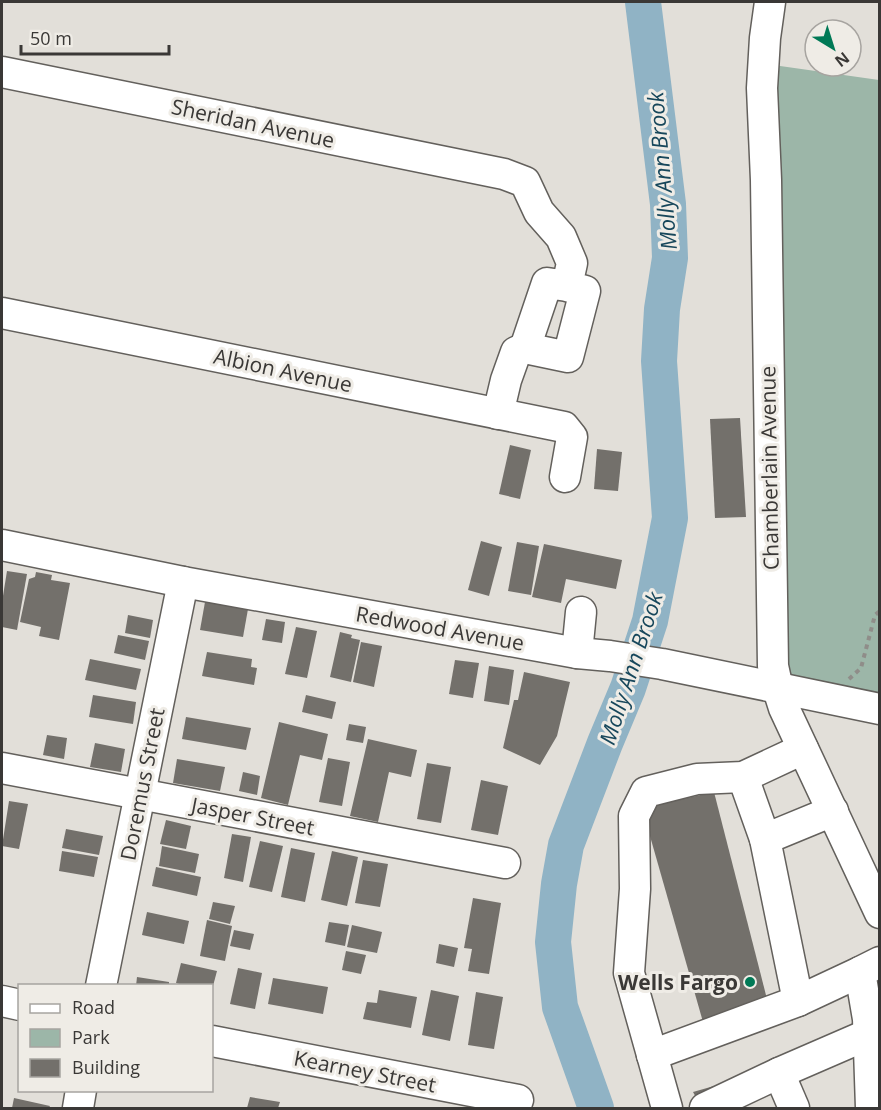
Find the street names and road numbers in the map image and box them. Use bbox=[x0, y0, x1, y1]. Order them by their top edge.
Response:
street label: Sheridan Avenue bbox=[169, 92, 337, 154]
street label: Albion Avenue bbox=[211, 342, 355, 398]
street label: Chamberlain Avenue bbox=[753, 366, 785, 570]
street label: Redwood Avenue bbox=[354, 599, 526, 657]
street label: Doremus Street bbox=[113, 705, 171, 863]
street label: Jasper Street bbox=[187, 790, 317, 842]
street label: Kearney Street bbox=[292, 1043, 438, 1099]

